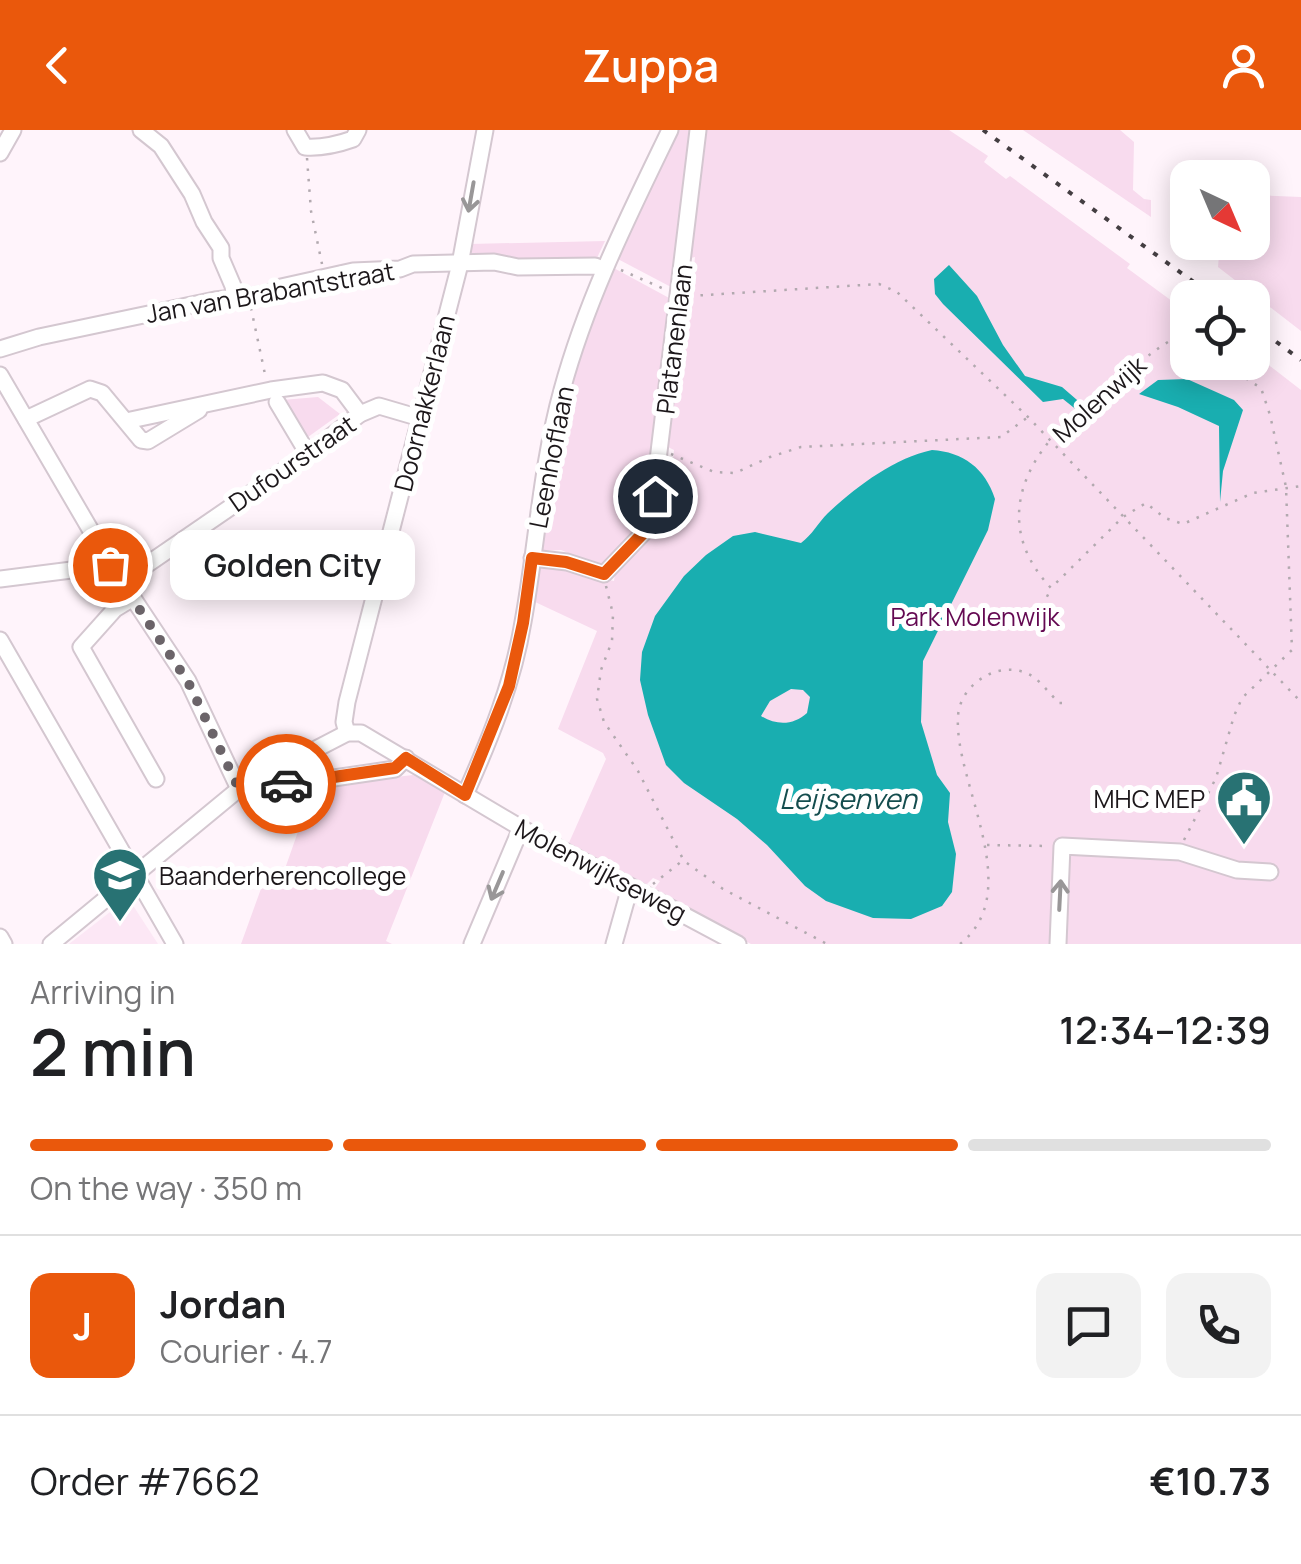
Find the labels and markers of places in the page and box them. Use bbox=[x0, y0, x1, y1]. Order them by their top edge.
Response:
pin bbox=[613, 454, 698, 539]
pin bbox=[68, 523, 153, 608]
callout: Golden City bbox=[170, 530, 415, 600]
public building icon: MHC MEP bbox=[1214, 768, 1274, 847]
place label: MHC MEP bbox=[1094, 781, 1205, 816]
school or university icon: Baanderherencollege bbox=[90, 845, 150, 924]
place label: Baanderherencollege bbox=[159, 858, 406, 893]

